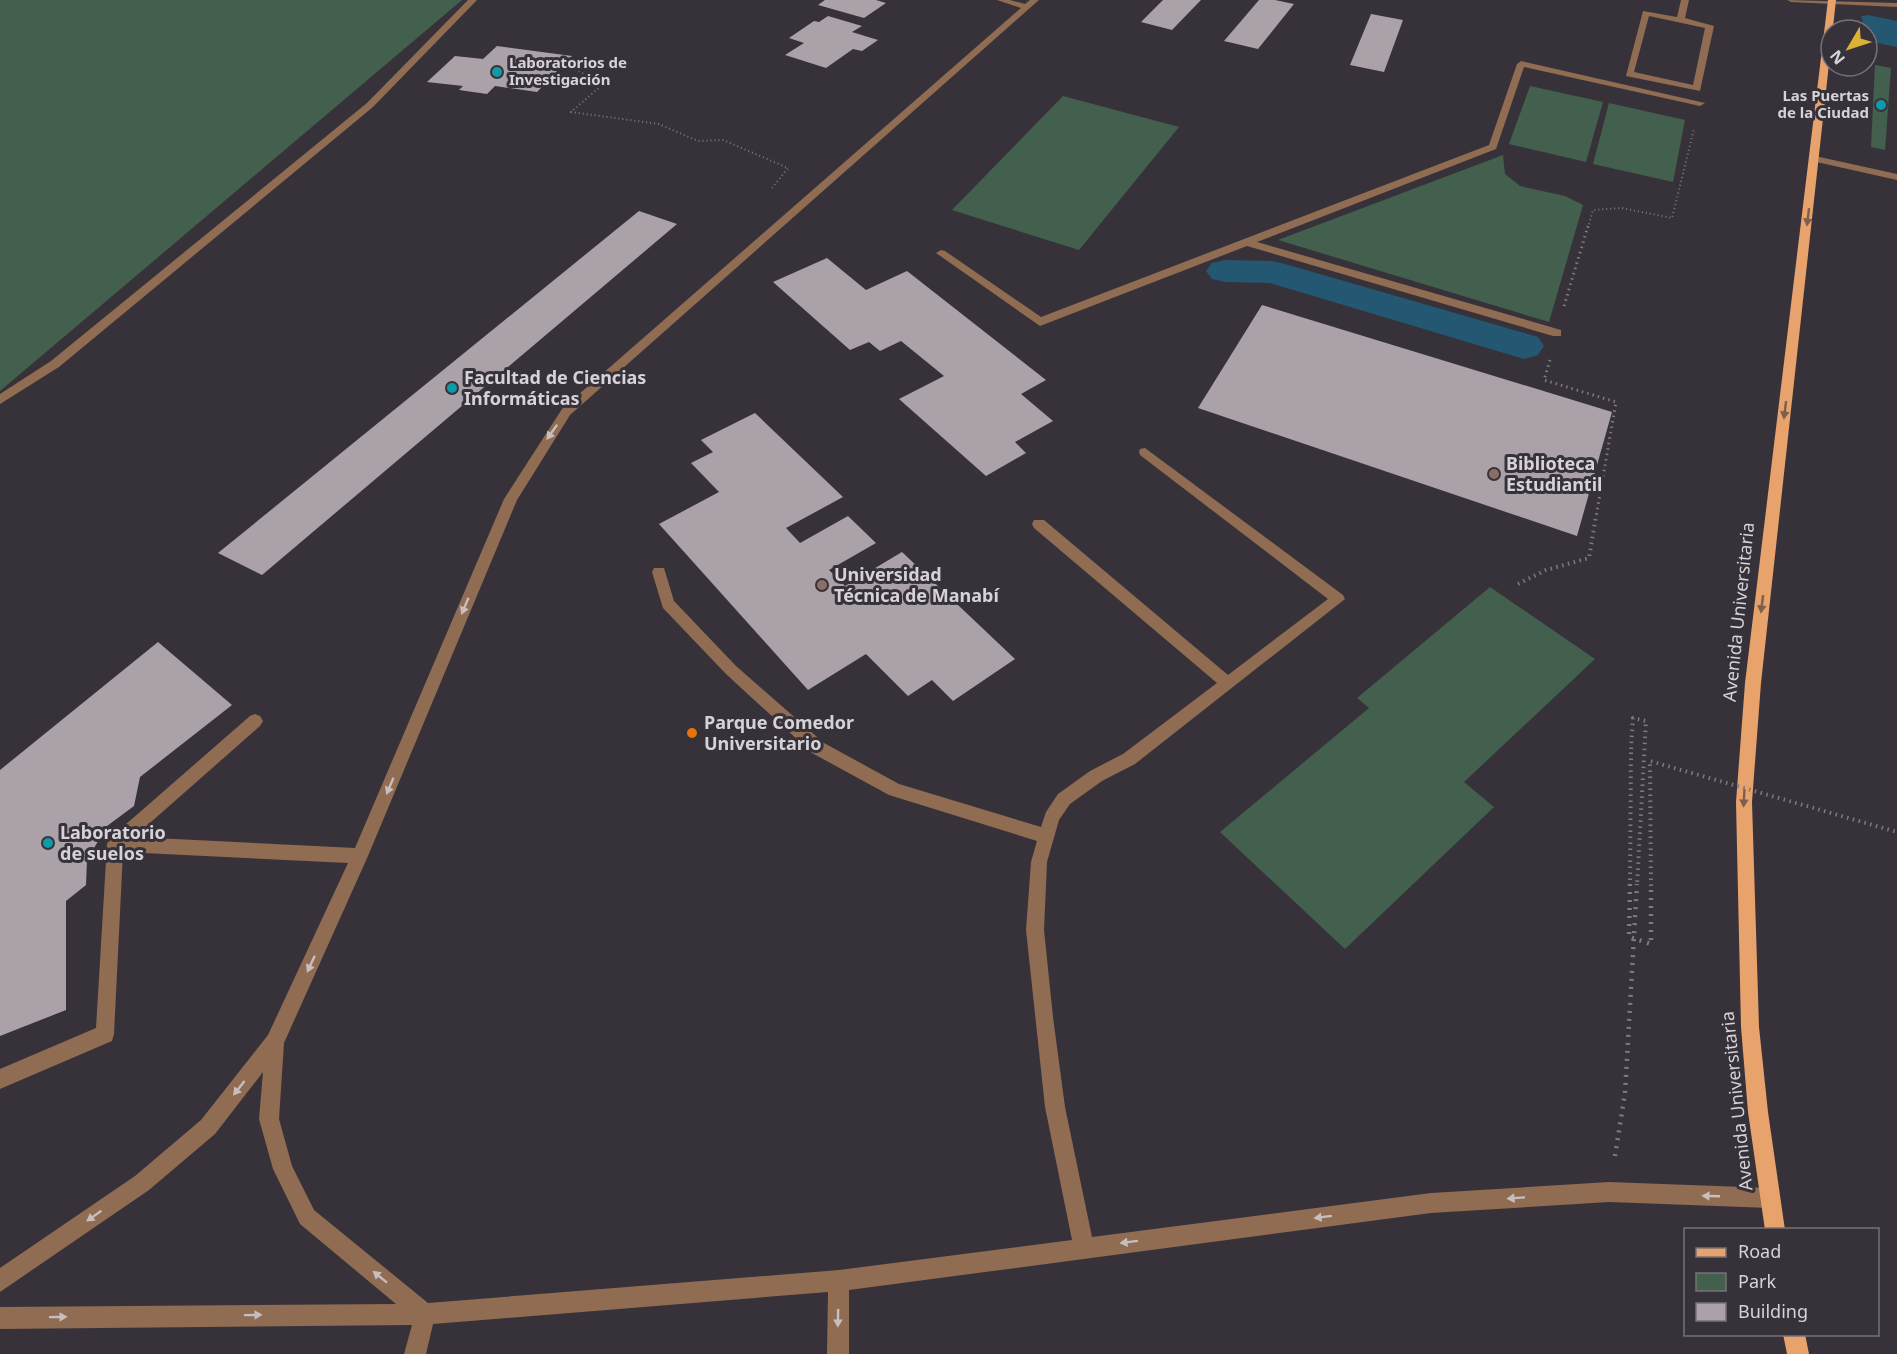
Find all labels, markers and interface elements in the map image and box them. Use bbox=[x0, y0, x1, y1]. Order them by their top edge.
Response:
north arrow bbox=[1819, 18, 1879, 78]
text: N bbox=[1825, 45, 1850, 69]
place label: Laboratorios de Investigación bbox=[509, 52, 627, 89]
marker: Laboratorios de Investigación bbox=[490, 65, 504, 79]
place label: Las Puertas de la Ciudad bbox=[1777, 85, 1869, 122]
marker: Las Puertas de la Ciudad bbox=[1874, 98, 1888, 112]
one-way arrow bbox=[1803, 207, 1812, 226]
place label: Facultad de Ciencias Informáticas bbox=[464, 365, 646, 410]
marker: Facultad de Ciencias Informáticas bbox=[445, 381, 459, 395]
one-way arrow bbox=[1780, 401, 1789, 420]
one-way arrow bbox=[547, 424, 558, 440]
place label: Biblioteca Estudiantil bbox=[1506, 451, 1602, 496]
marker: Biblioteca Estudiantil bbox=[1487, 467, 1501, 481]
street label: Avenida Universitaria bbox=[1717, 521, 1759, 703]
place label: Universidad Técnica de Manabí bbox=[834, 562, 1000, 607]
marker: Universidad Técnica de Manabí bbox=[815, 578, 829, 592]
one-way arrow bbox=[1757, 595, 1767, 614]
one-way arrow bbox=[460, 597, 469, 615]
place label: Parque Comedor Universitario bbox=[704, 710, 854, 755]
marker: Parque Comedor Universitario bbox=[685, 726, 699, 740]
one-way arrow bbox=[385, 777, 395, 795]
one-way arrow bbox=[1740, 789, 1749, 808]
place label: Laboratorio de suelos bbox=[60, 820, 166, 865]
marker: Laboratorio de suelos bbox=[41, 836, 55, 850]
one-way arrow bbox=[306, 955, 315, 973]
street label: Avenida Universitaria bbox=[1715, 1010, 1757, 1192]
one-way arrow bbox=[233, 1080, 246, 1096]
one-way arrow bbox=[1702, 1191, 1721, 1200]
one-way arrow bbox=[1507, 1193, 1526, 1203]
one-way arrow bbox=[86, 1210, 102, 1221]
one-way arrow bbox=[1313, 1213, 1332, 1222]
legend bbox=[1684, 1228, 1879, 1336]
one-way arrow bbox=[1120, 1238, 1139, 1247]
text: Road bbox=[1738, 1239, 1781, 1263]
text: Park bbox=[1738, 1269, 1776, 1293]
one-way arrow bbox=[372, 1271, 387, 1284]
text: Building bbox=[1738, 1299, 1808, 1323]
one-way arrow bbox=[833, 1308, 843, 1327]
one-way arrow bbox=[244, 1311, 263, 1320]
one-way arrow bbox=[49, 1312, 68, 1322]

